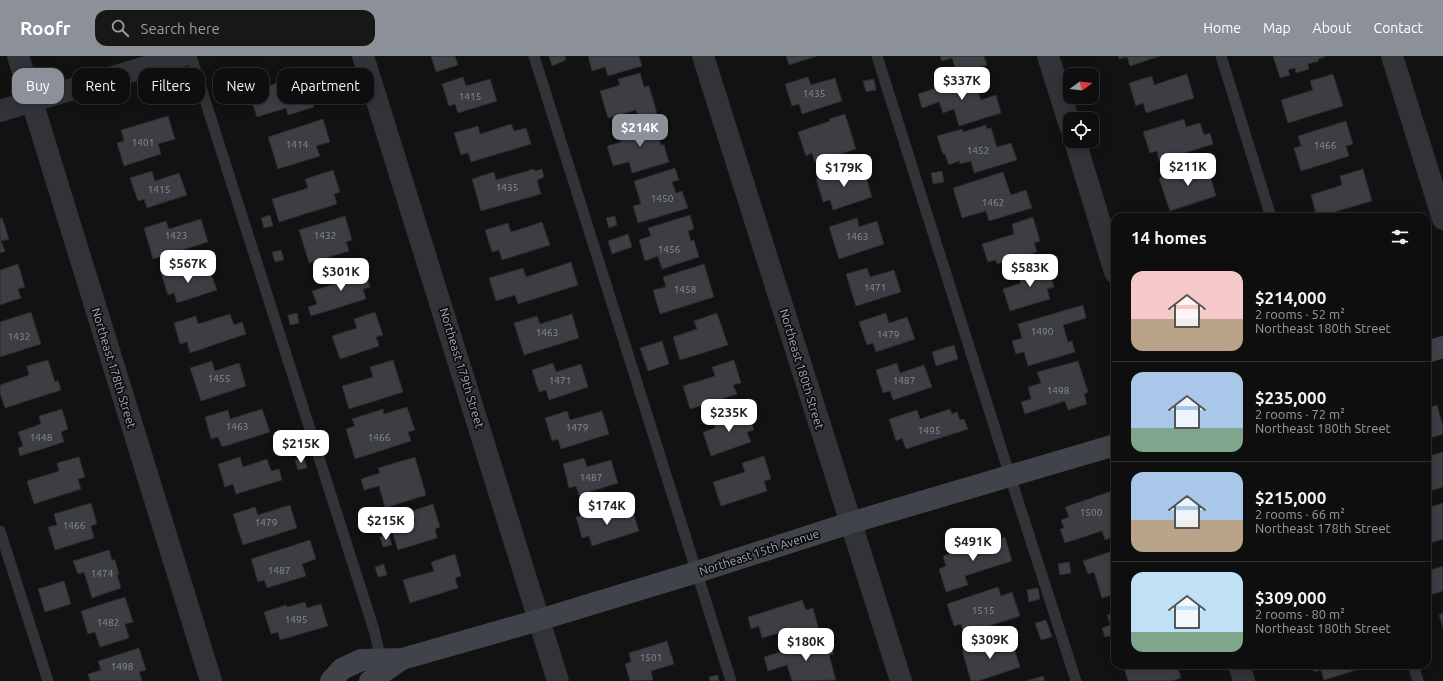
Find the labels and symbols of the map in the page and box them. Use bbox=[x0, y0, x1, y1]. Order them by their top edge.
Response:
pin: $337K bbox=[934, 67, 990, 101]
north arrow bbox=[1063, 68, 1099, 104]
house number: 1435 bbox=[803, 88, 825, 99]
house number: 1415 bbox=[459, 91, 481, 102]
pin: $214K bbox=[612, 114, 668, 148]
house number: 1401 bbox=[132, 137, 154, 148]
house number: 1414 bbox=[286, 139, 309, 150]
house number: 1466 bbox=[1314, 140, 1337, 151]
house number: 1452 bbox=[967, 145, 989, 156]
pin: $211K bbox=[1160, 153, 1216, 187]
pin: $179K bbox=[816, 154, 872, 188]
house number: 1435 bbox=[496, 182, 518, 193]
house number: 1415 bbox=[148, 184, 170, 195]
house number: 1450 bbox=[651, 193, 674, 204]
house number: 1462 bbox=[982, 197, 1004, 208]
house number: 1423 bbox=[165, 230, 187, 241]
house number: 1432 bbox=[314, 230, 336, 241]
house number: 1463 bbox=[846, 231, 868, 242]
house number: 1456 bbox=[658, 244, 681, 255]
pin: $567K bbox=[160, 250, 216, 284]
pin: $583K bbox=[1002, 254, 1058, 288]
pin: $301K bbox=[313, 258, 369, 292]
house number: 1471 bbox=[864, 282, 886, 293]
house number: 1458 bbox=[674, 284, 697, 295]
street label: Northeast 178th Street bbox=[89, 306, 139, 430]
street label: Northeast 179th Street bbox=[437, 306, 487, 430]
street label: Northeast 180th Street bbox=[777, 307, 827, 431]
house number: 1490 bbox=[1031, 326, 1054, 337]
house number: 1463 bbox=[536, 327, 558, 338]
house number: 1479 bbox=[877, 329, 899, 340]
house number: 1432 bbox=[8, 331, 30, 342]
house number: 1455 bbox=[208, 373, 230, 384]
house number: 1471 bbox=[549, 375, 571, 386]
house number: 1487 bbox=[893, 375, 915, 386]
house number: 1498 bbox=[1047, 385, 1070, 396]
pin: $235K bbox=[701, 399, 757, 433]
house number: 1463 bbox=[226, 421, 248, 432]
house number: 1479 bbox=[566, 422, 588, 433]
house number: 1495 bbox=[918, 425, 940, 436]
pin: $215K bbox=[273, 430, 329, 464]
house number: 1448 bbox=[30, 432, 53, 443]
house number: 1466 bbox=[368, 432, 391, 443]
house number: 1487 bbox=[580, 472, 602, 483]
pin: $174K bbox=[579, 492, 635, 526]
pin: $215K bbox=[358, 507, 414, 541]
house number: 1500 bbox=[1080, 507, 1103, 518]
house number: 1479 bbox=[255, 517, 277, 528]
house number: 1466 bbox=[63, 520, 86, 531]
street label: Northeast 15th Avenue bbox=[697, 526, 821, 578]
pin: $491K bbox=[945, 528, 1001, 562]
house number: 1487 bbox=[268, 565, 290, 576]
house number: 1474 bbox=[91, 568, 114, 579]
house number: 1515 bbox=[972, 605, 994, 616]
house number: 1495 bbox=[285, 614, 307, 625]
house number: 1482 bbox=[97, 617, 119, 628]
pin: $309K bbox=[962, 626, 1018, 660]
pin: $180K bbox=[778, 628, 834, 662]
house number: 1501 bbox=[640, 652, 662, 663]
house number: 1498 bbox=[111, 661, 134, 672]

